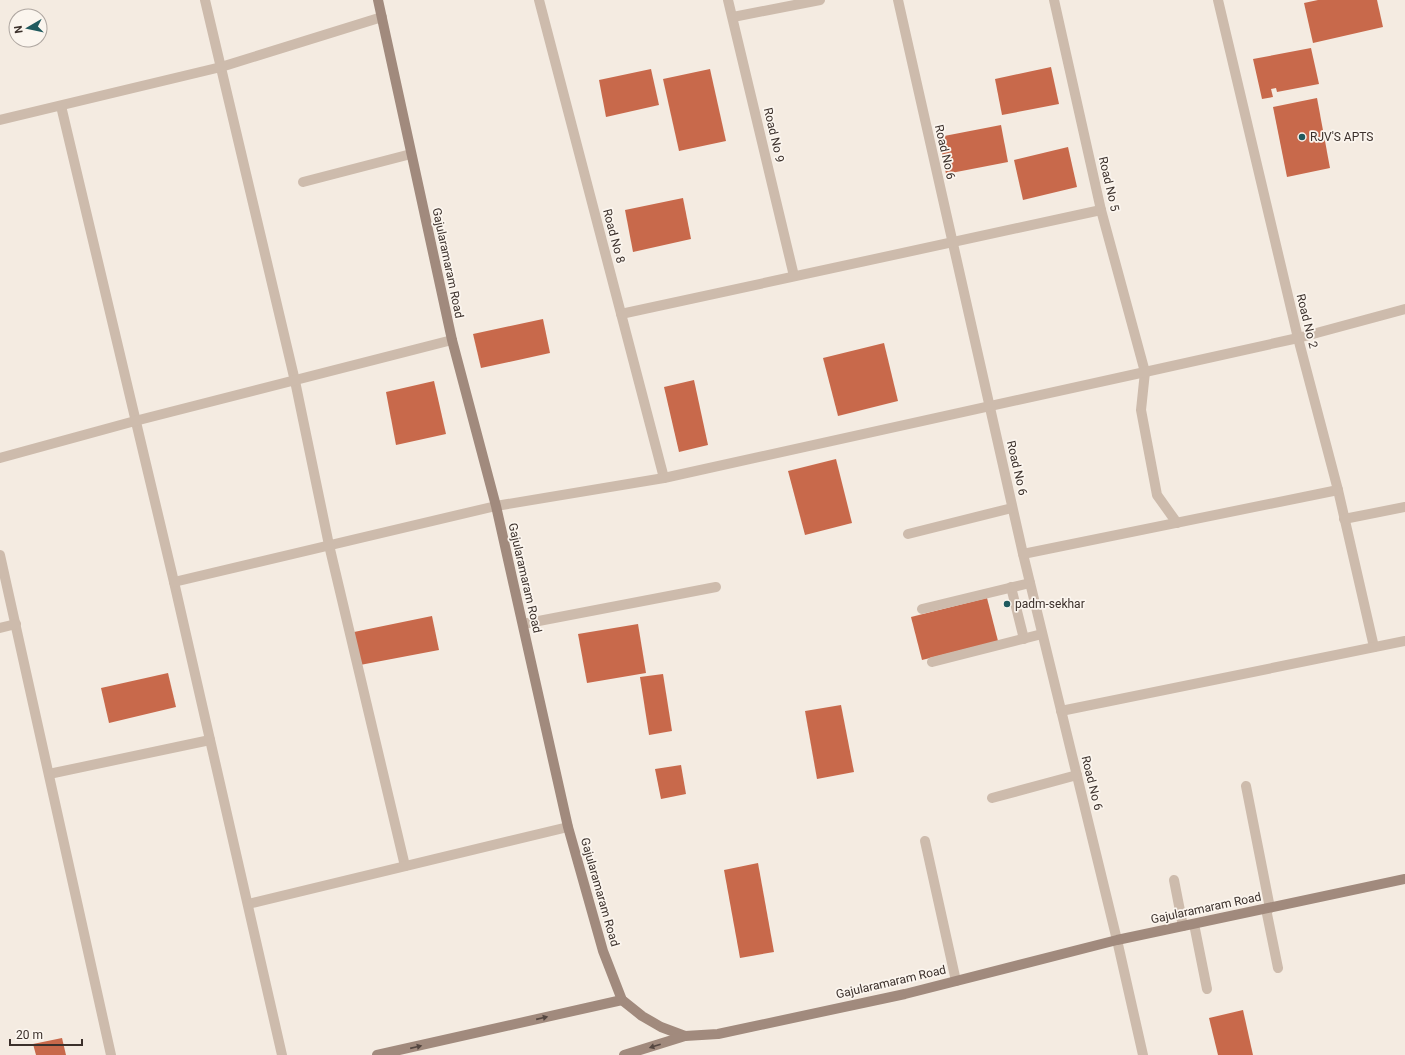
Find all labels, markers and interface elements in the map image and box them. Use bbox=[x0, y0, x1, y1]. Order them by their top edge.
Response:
north arrow bbox=[8, 8, 48, 48]
text: N bbox=[12, 24, 26, 34]
street label: Road No 9 bbox=[761, 106, 787, 164]
street label: Road No 6 bbox=[932, 123, 958, 181]
place label: RJV'S APTS bbox=[1310, 130, 1373, 144]
marker: RJV'S APTS bbox=[1297, 132, 1307, 142]
street label: Road No 5 bbox=[1096, 155, 1122, 213]
street label: Gajularamaram Road bbox=[429, 207, 467, 319]
street label: Road No 8 bbox=[600, 207, 628, 265]
street label: Road No 2 bbox=[1293, 292, 1321, 350]
street label: Road No 6 bbox=[1004, 439, 1030, 497]
street label: Gajularamaram Road bbox=[506, 522, 544, 634]
place label: padm-sekhar bbox=[1015, 597, 1085, 611]
marker: padm-sekhar bbox=[1002, 599, 1012, 609]
street label: Road No 6 bbox=[1078, 754, 1106, 812]
street label: Gajularamaram Road bbox=[578, 836, 622, 948]
street label: Gajularamaram Road bbox=[1150, 889, 1262, 927]
street label: Gajularamaram Road bbox=[835, 963, 947, 1001]
one-way arrow bbox=[537, 1015, 549, 1021]
scale bar bbox=[10, 1021, 82, 1047]
text: 20 m bbox=[16, 1028, 43, 1042]
one-way arrow bbox=[409, 1043, 422, 1049]
one-way arrow bbox=[648, 1043, 660, 1049]

